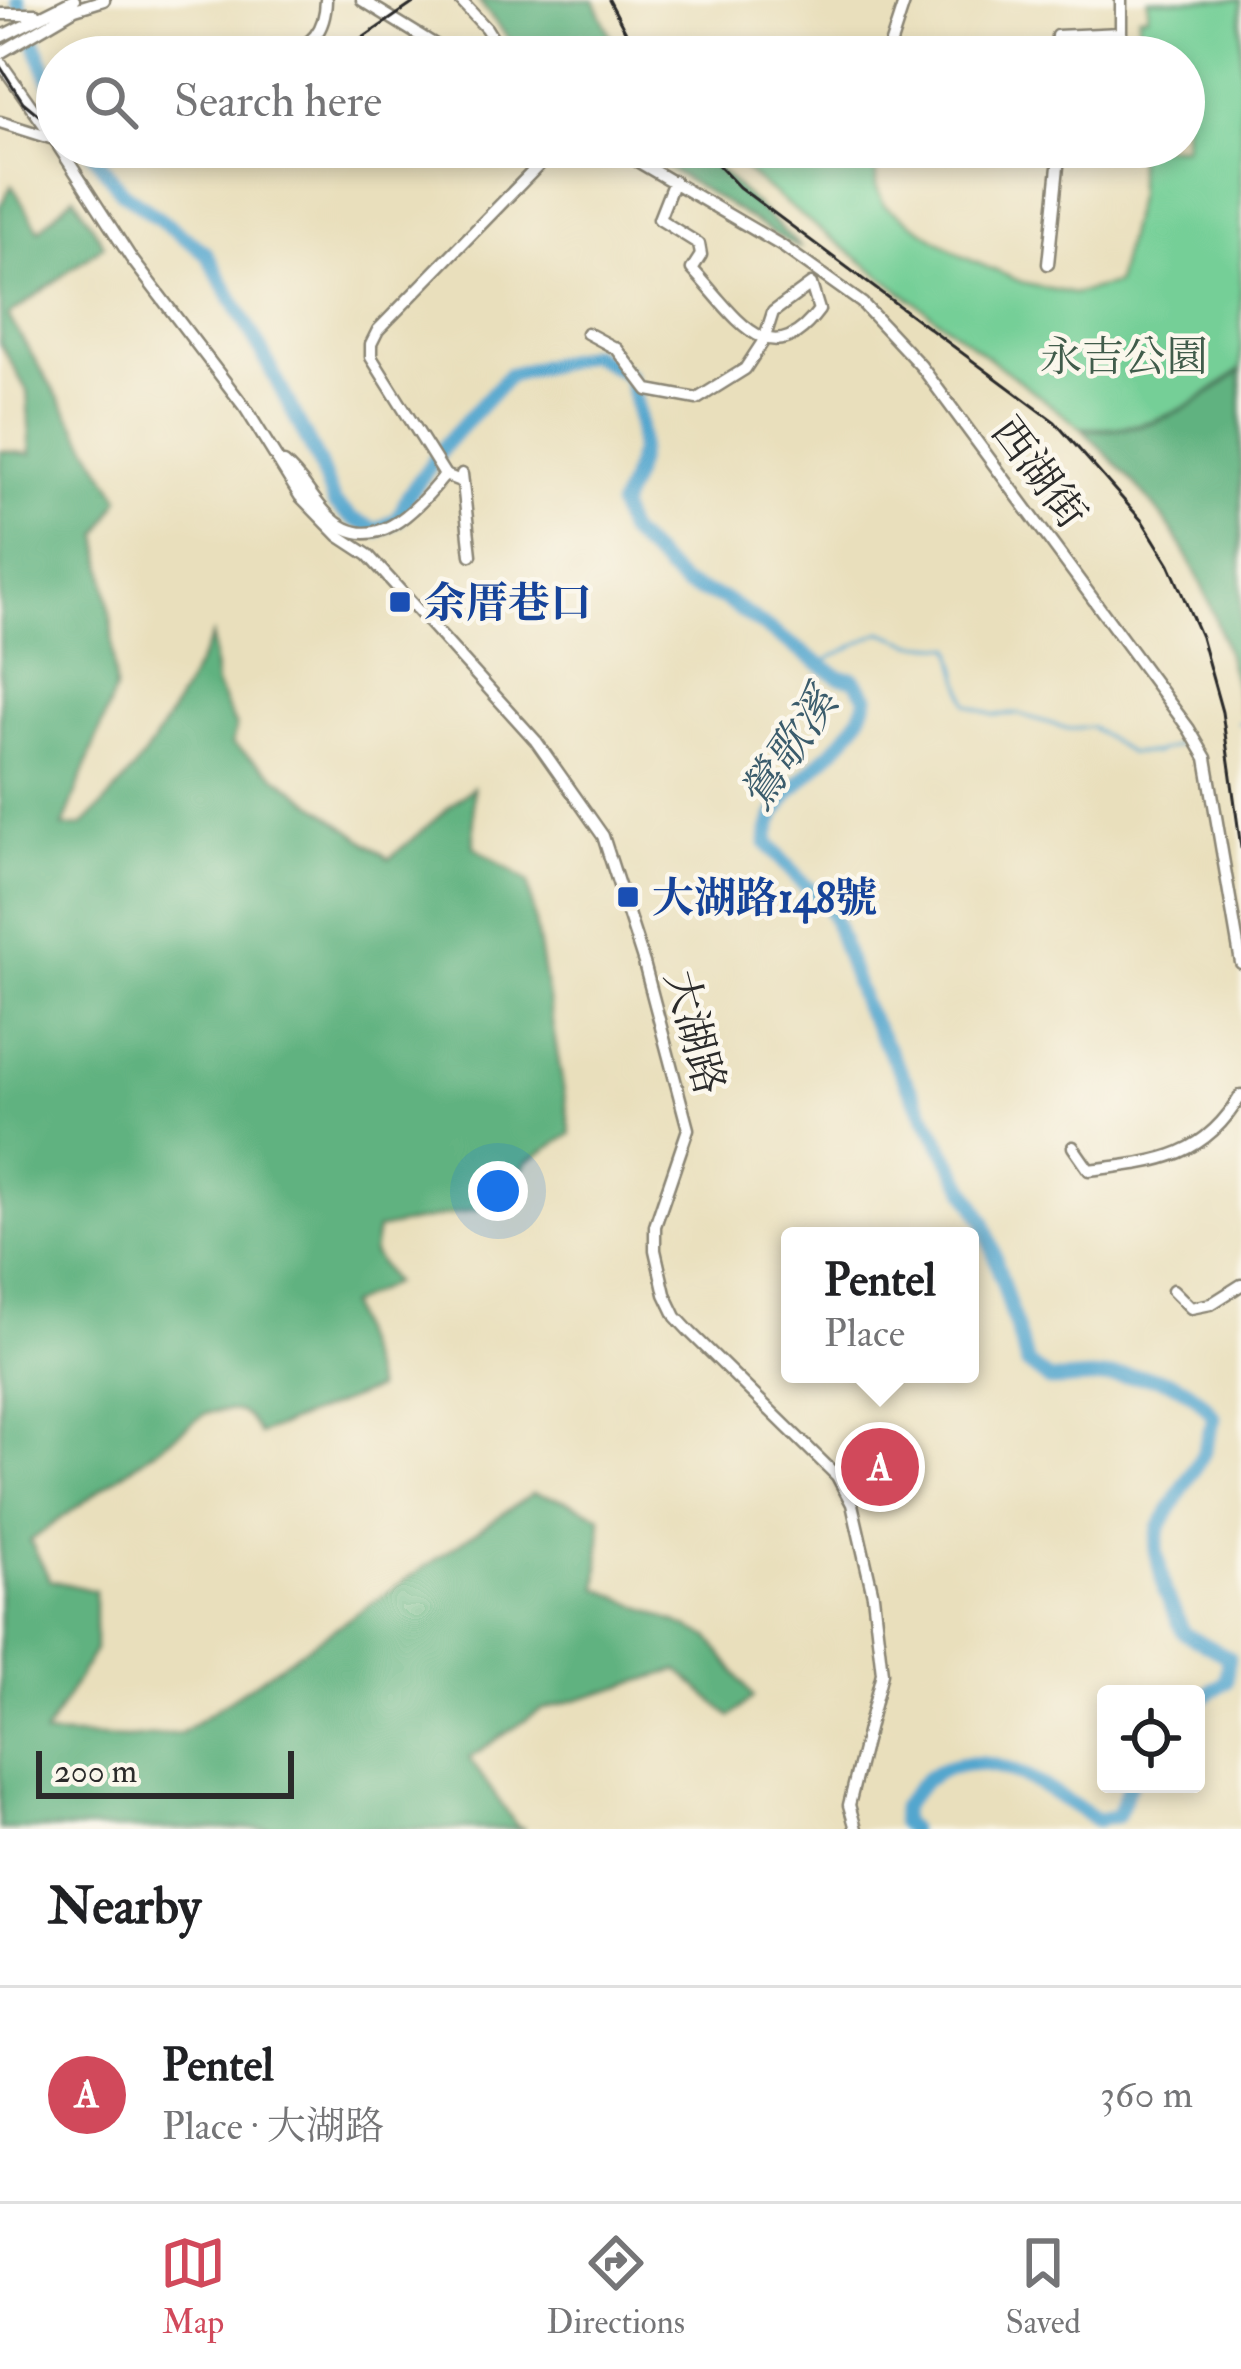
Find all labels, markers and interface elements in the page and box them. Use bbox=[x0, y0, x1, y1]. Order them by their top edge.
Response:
search box bbox=[36, 36, 1205, 168]
icon: search bbox=[78, 69, 144, 135]
text: Search here bbox=[174, 74, 382, 130]
park label: 永吉公園 bbox=[1040, 332, 1208, 384]
street label: 西湖街 bbox=[980, 407, 1097, 539]
place label: 余厝巷口 bbox=[424, 578, 592, 630]
marker: 余厝巷口 bbox=[387, 589, 413, 615]
water label: 鶯歌溪 bbox=[729, 673, 853, 821]
place label: 大湖路148號 bbox=[652, 873, 877, 925]
marker: 大湖路148號 bbox=[615, 884, 641, 910]
street label: 大湖路 bbox=[653, 965, 735, 1100]
your location bbox=[468, 1161, 528, 1221]
popup bbox=[781, 1227, 979, 1383]
text: Pentel bbox=[824, 1253, 936, 1309]
text: Place bbox=[824, 1309, 905, 1358]
pin: A bbox=[841, 1422, 919, 1512]
map controls bbox=[1097, 1685, 1205, 1793]
button: locate bbox=[1097, 1685, 1205, 1793]
scale bar bbox=[36, 1745, 294, 1798]
text: 200 m bbox=[54, 1751, 137, 1792]
text: Nearby bbox=[48, 1875, 201, 1939]
text: Pentel bbox=[162, 2038, 274, 2094]
text: A bbox=[75, 2070, 99, 2119]
text: 360 m bbox=[1100, 2070, 1193, 2119]
text: Place · 大湖路 bbox=[162, 2102, 384, 2151]
tab: Map bbox=[160, 2230, 226, 2343]
tab: Directions bbox=[547, 2230, 685, 2343]
tab: Saved bbox=[1005, 2230, 1081, 2343]

